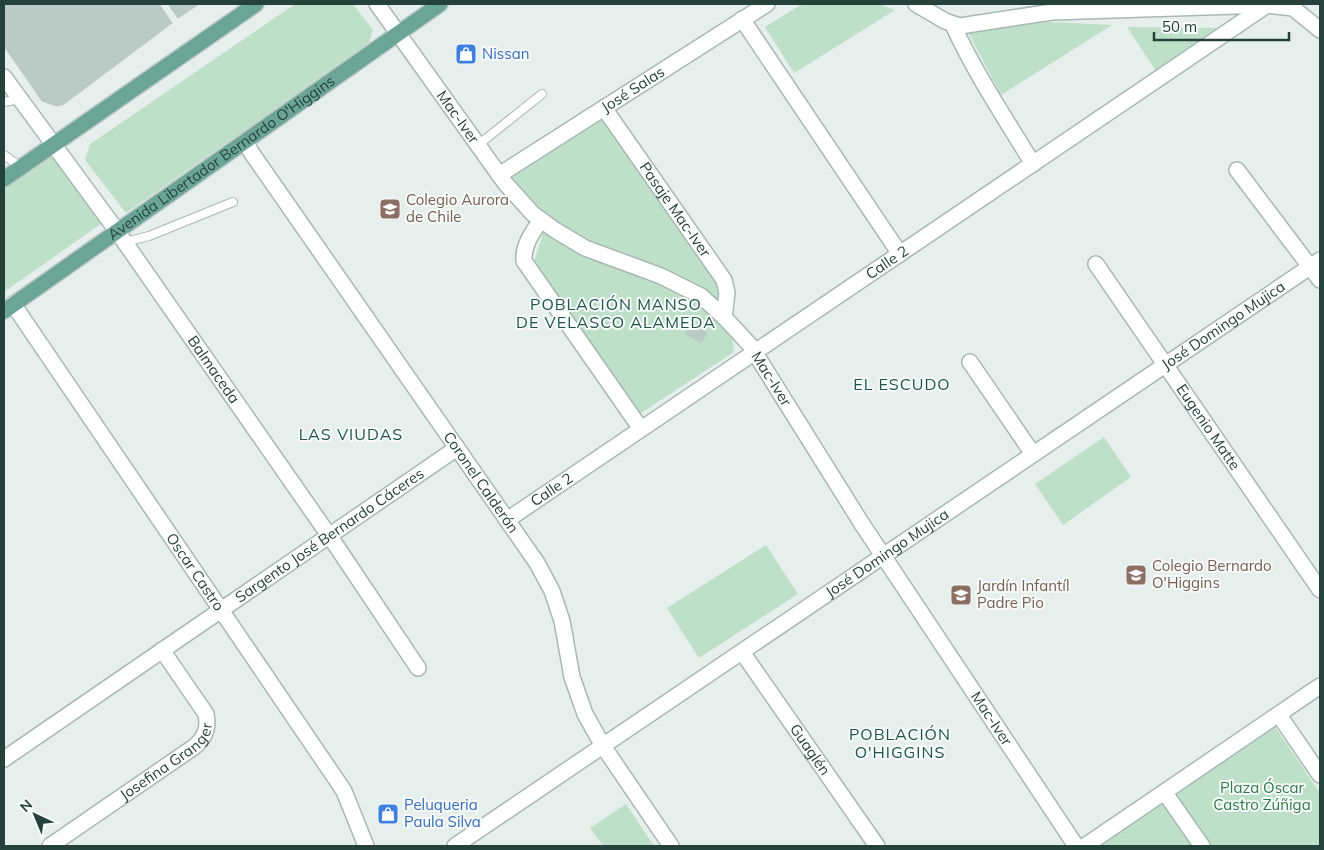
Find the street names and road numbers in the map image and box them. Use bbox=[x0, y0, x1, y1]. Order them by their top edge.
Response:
street label: José Salas bbox=[598, 62, 668, 116]
street label: Avenida Libertador Bernardo O'Higgins bbox=[104, 71, 338, 244]
street label: Mac-Iver bbox=[433, 86, 484, 148]
street label: Pasaje Mac-Iver bbox=[636, 158, 715, 261]
street label: Calle 2 bbox=[862, 241, 912, 283]
street label: José Domingo Mujica bbox=[1158, 277, 1288, 374]
street label: Balmaceda bbox=[184, 332, 244, 407]
street label: Mac-Iver bbox=[747, 348, 796, 410]
street label: Eugenio Matte bbox=[1172, 380, 1245, 473]
street label: Coronel Calderón bbox=[439, 428, 523, 536]
street label: Sargento José Bernardo Cáceres bbox=[231, 464, 427, 606]
street label: Calle 2 bbox=[527, 468, 576, 510]
street label: José Domingo Mujica bbox=[822, 504, 952, 601]
street label: Oscar Castro bbox=[162, 529, 229, 614]
street label: Mac-Iver bbox=[967, 688, 1017, 750]
street label: Guaglén bbox=[786, 720, 835, 779]
street label: Josefina Granger bbox=[116, 721, 216, 804]

